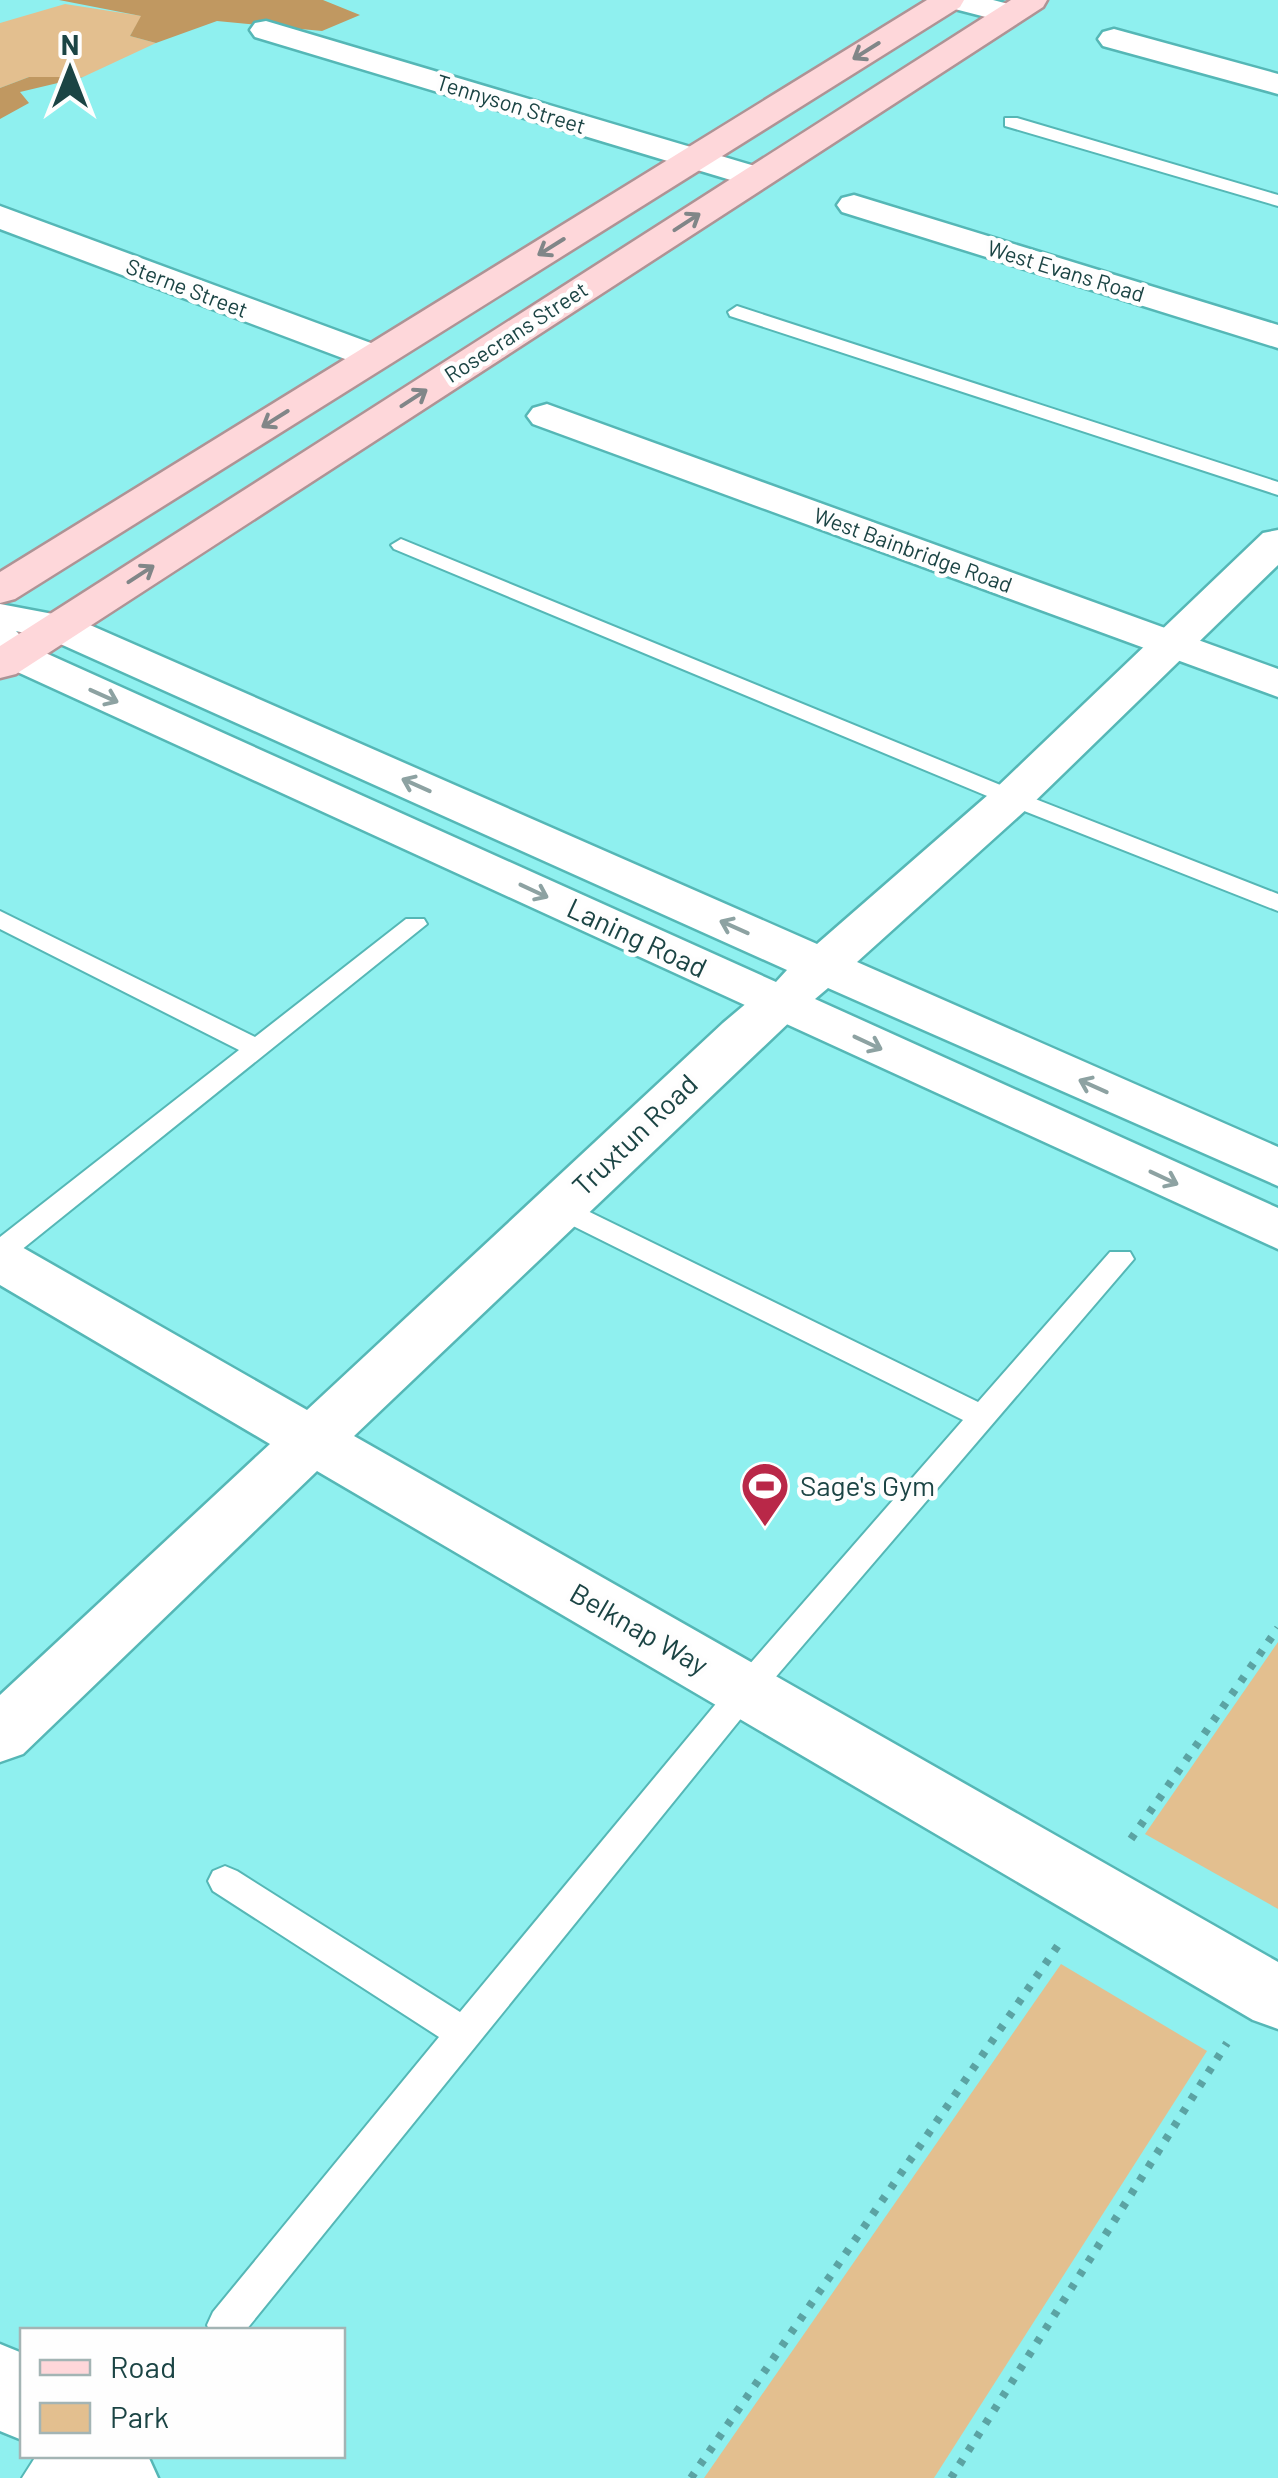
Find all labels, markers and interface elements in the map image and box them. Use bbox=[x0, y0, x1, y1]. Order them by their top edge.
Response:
north arrow bbox=[20, 20, 120, 120]
text: N bbox=[61, 27, 79, 61]
one-way arrow bbox=[852, 41, 881, 62]
street label: Tennyson Street bbox=[434, 68, 589, 138]
one-way arrow bbox=[672, 211, 701, 232]
street label: West Evans Road bbox=[985, 234, 1148, 306]
one-way arrow bbox=[537, 237, 566, 257]
street label: Sterne Street bbox=[123, 252, 252, 322]
street label: Rosecrans Street bbox=[439, 275, 592, 387]
one-way arrow bbox=[399, 387, 427, 408]
one-way arrow bbox=[261, 409, 290, 429]
street label: West Bainbridge Road bbox=[811, 501, 1016, 597]
one-way arrow bbox=[126, 564, 154, 585]
one-way arrow bbox=[88, 687, 118, 706]
one-way arrow bbox=[401, 775, 432, 793]
one-way arrow bbox=[518, 883, 549, 901]
street label: Laning Road bbox=[562, 890, 713, 984]
one-way arrow bbox=[719, 917, 750, 935]
one-way arrow bbox=[852, 1035, 882, 1054]
street label: Truxtun Road bbox=[565, 1066, 704, 1202]
one-way arrow bbox=[1078, 1076, 1109, 1094]
one-way arrow bbox=[1148, 1170, 1178, 1189]
sports icon: Sage's Gym bbox=[739, 1460, 791, 1528]
place label: Sage's Gym bbox=[800, 1468, 935, 1502]
street label: Belknap Way bbox=[564, 1575, 715, 1681]
legend bbox=[20, 2328, 345, 2458]
text: Road bbox=[110, 2348, 176, 2384]
text: Park bbox=[110, 2398, 169, 2434]

